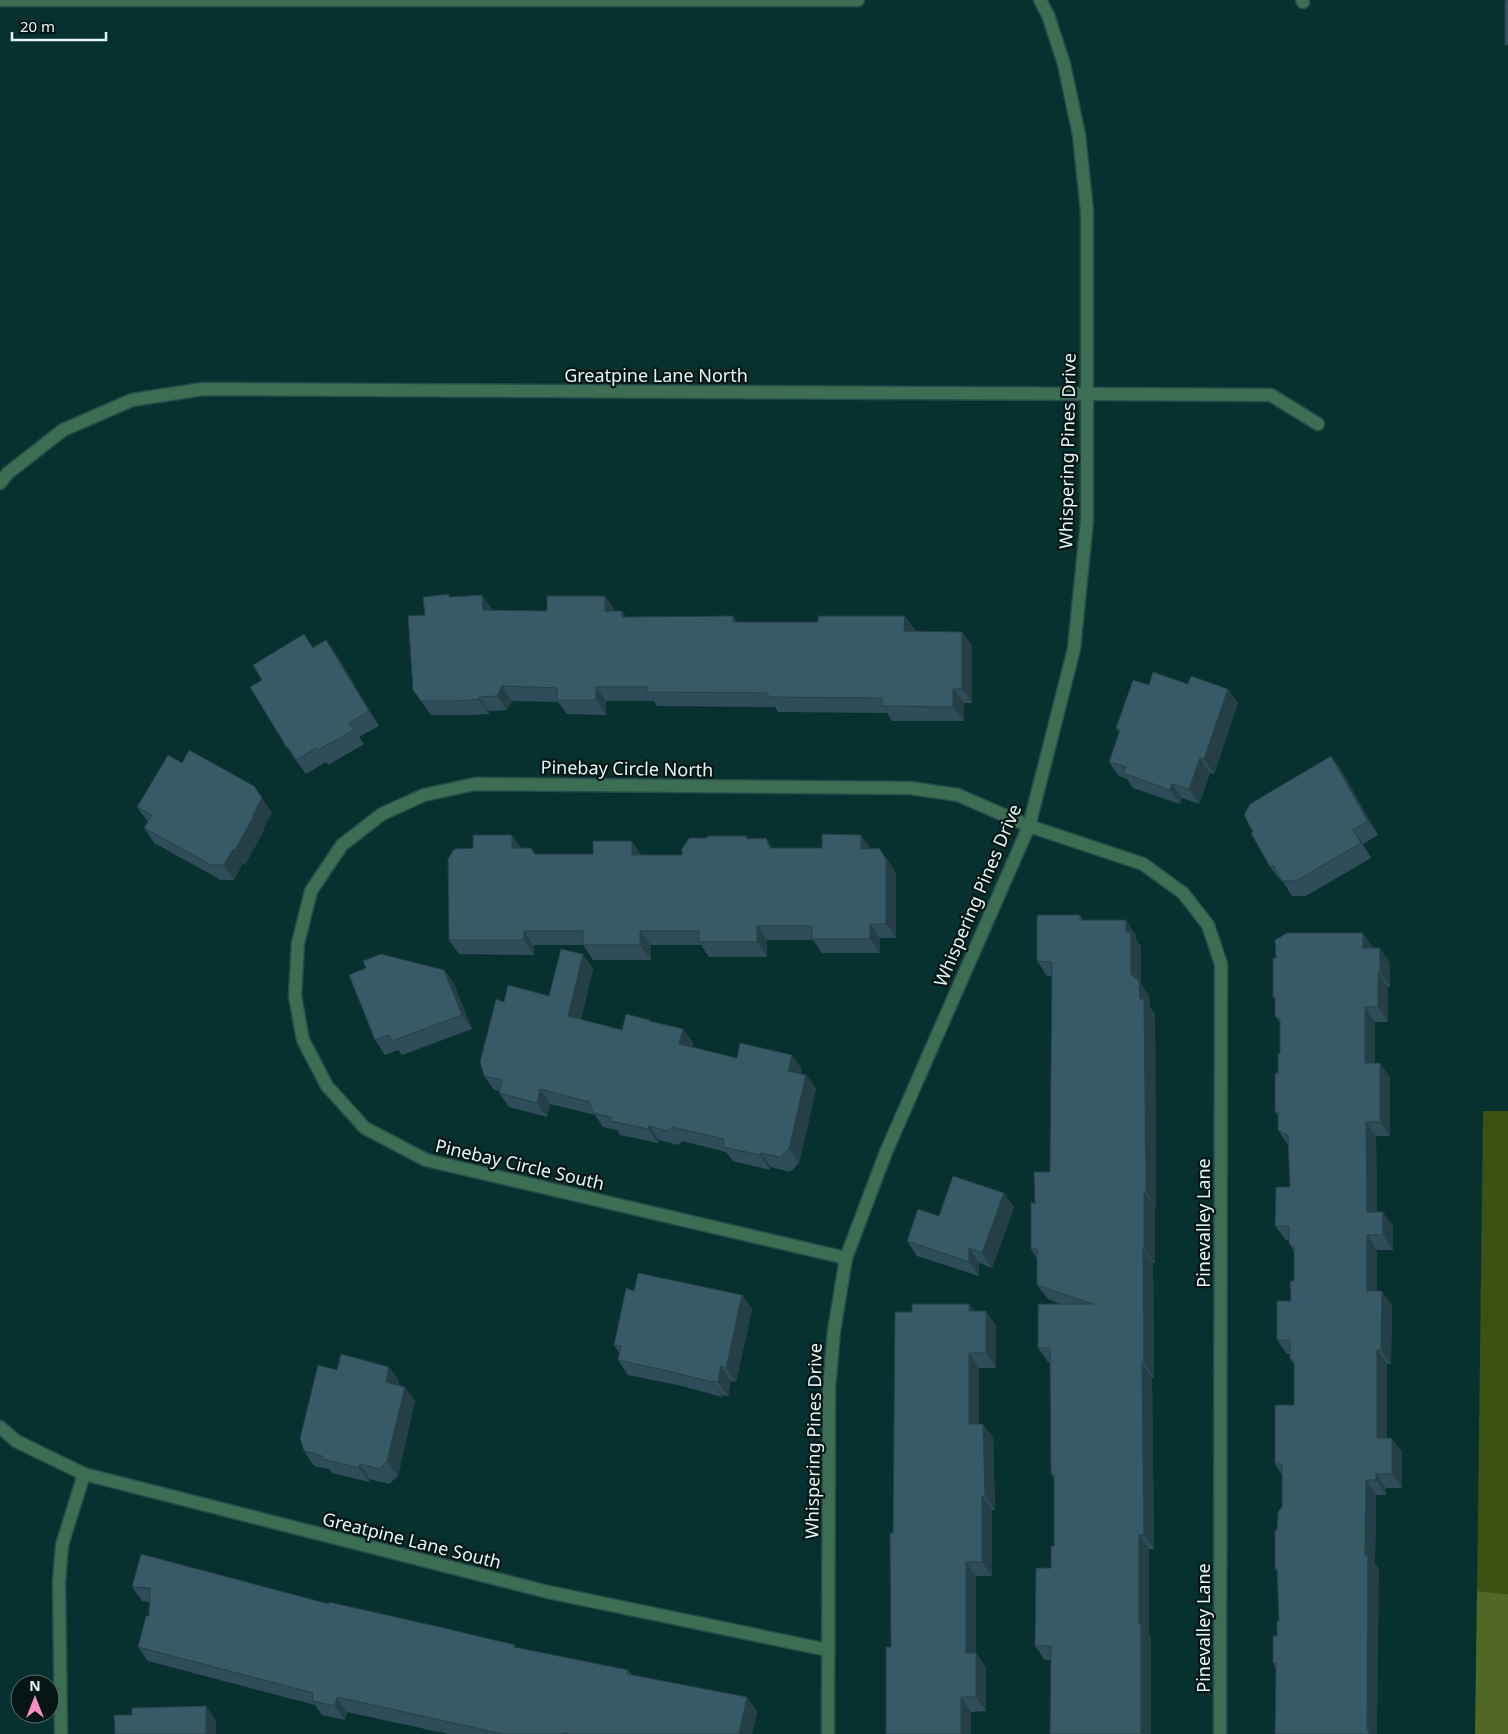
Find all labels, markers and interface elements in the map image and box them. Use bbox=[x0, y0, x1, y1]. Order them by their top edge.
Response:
scale bar bbox=[12, 10, 106, 42]
text: 20 m bbox=[20, 16, 55, 36]
street label: Whispering Pines Drive bbox=[1053, 353, 1081, 549]
street label: Greatpine Lane North bbox=[564, 363, 748, 387]
street label: Pinebay Circle North bbox=[540, 754, 714, 782]
street label: Whispering Pines Drive bbox=[928, 800, 1026, 990]
street label: Pinebay Circle South bbox=[433, 1133, 607, 1195]
street label: Pinevalley Lane bbox=[1191, 1158, 1215, 1288]
street label: Whispering Pines Drive bbox=[799, 1343, 827, 1539]
street label: Greatpine Lane South bbox=[320, 1506, 504, 1574]
street label: Pinevalley Lane bbox=[1191, 1563, 1215, 1693]
north arrow bbox=[10, 1674, 60, 1724]
text: N bbox=[29, 1676, 41, 1695]

